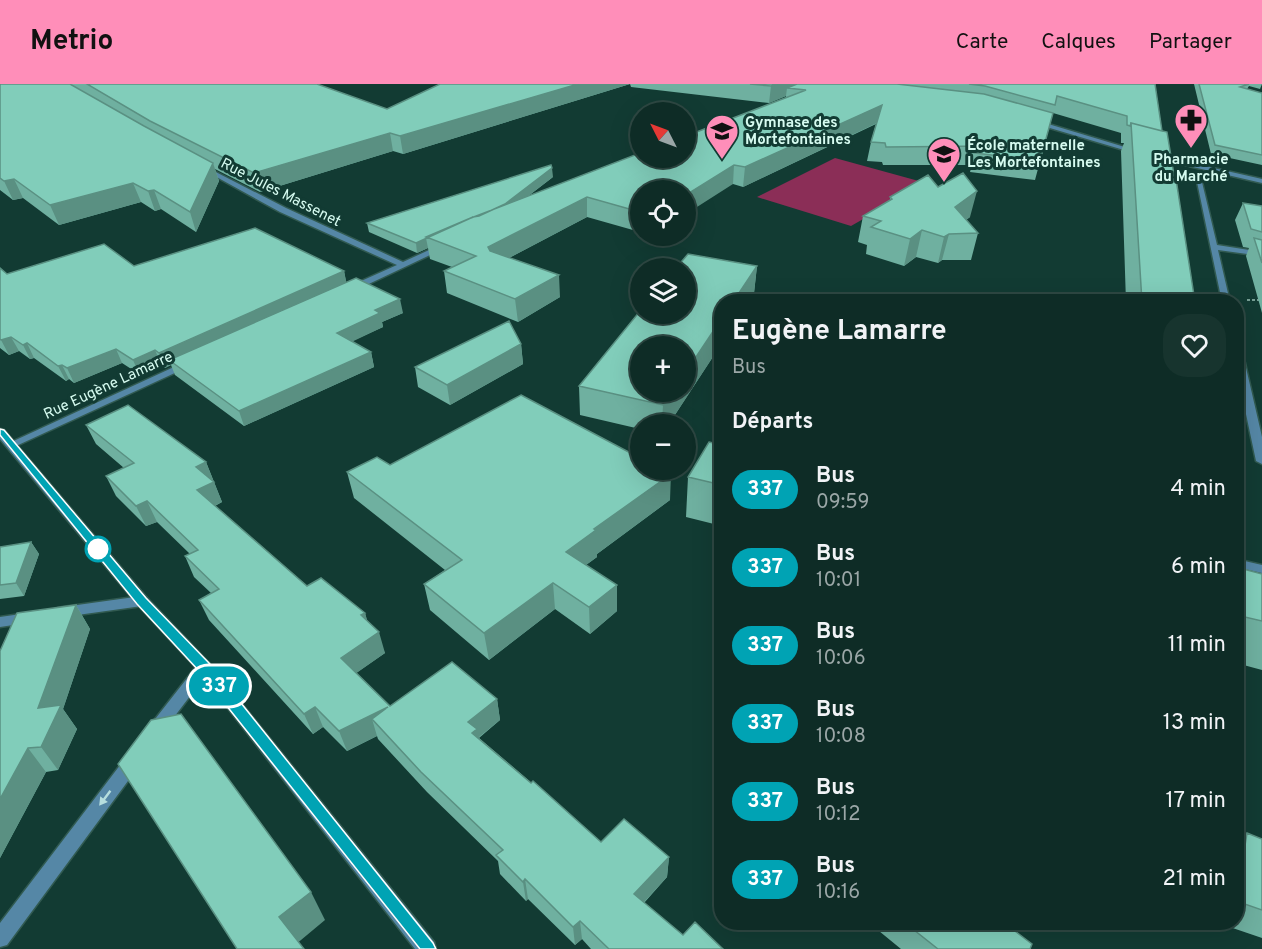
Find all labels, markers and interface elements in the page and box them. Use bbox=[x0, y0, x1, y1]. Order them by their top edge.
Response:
text: Metrio bbox=[30, 24, 113, 60]
text: Carte bbox=[956, 29, 1008, 56]
text: Calques bbox=[1041, 29, 1116, 56]
text: Partager bbox=[1149, 29, 1232, 56]
north arrow bbox=[630, 102, 696, 168]
map controls bbox=[630, 102, 696, 480]
pharmacy icon: Pharmacie du Marché bbox=[1173, 102, 1209, 149]
school or university icon: Gymnase des Mortefontaines bbox=[704, 113, 740, 160]
place label: Gymnase des Mortefontaines bbox=[745, 114, 851, 150]
school or university icon: École maternelle Les Mortefontaines bbox=[926, 136, 962, 183]
place label: École maternelle Les Mortefontaines bbox=[967, 136, 1101, 173]
place label: Pharmacie du Marché bbox=[1153, 151, 1229, 187]
street label: Rue Jules Massenet bbox=[217, 155, 344, 232]
button: locate bbox=[630, 180, 696, 246]
button: layers bbox=[630, 258, 696, 324]
text: Eugène Lamarre bbox=[732, 314, 947, 350]
button: heart bbox=[1163, 314, 1226, 377]
button: + bbox=[630, 336, 696, 402]
street label: Rue Eugène Lamarre bbox=[41, 348, 176, 425]
text: Bus bbox=[732, 355, 766, 381]
text: Départs bbox=[732, 409, 813, 436]
button: − bbox=[630, 414, 696, 480]
text: Bus bbox=[816, 463, 855, 490]
text: 337 bbox=[747, 476, 783, 503]
text: 4 min bbox=[1171, 476, 1226, 503]
text: 09:59 bbox=[816, 490, 869, 516]
unlabelled marker bbox=[85, 536, 111, 562]
text: Bus bbox=[816, 541, 855, 568]
text: 337 bbox=[747, 554, 783, 581]
text: 6 min bbox=[1171, 554, 1226, 581]
text: 10:01 bbox=[816, 568, 861, 594]
text: Bus bbox=[816, 619, 855, 646]
text: 337 bbox=[747, 632, 783, 659]
text: 11 min bbox=[1168, 632, 1226, 659]
text: 10:06 bbox=[816, 646, 866, 672]
line badge: 337 bbox=[184, 666, 254, 706]
text: 337 bbox=[201, 673, 237, 700]
text: Bus bbox=[816, 697, 855, 724]
text: 337 bbox=[747, 710, 783, 737]
text: 13 min bbox=[1163, 710, 1226, 737]
text: 10:08 bbox=[816, 724, 866, 750]
text: Bus bbox=[816, 775, 855, 802]
text: 337 bbox=[747, 788, 783, 815]
text: 17 min bbox=[1166, 788, 1226, 815]
one-way arrow bbox=[100, 790, 112, 805]
text: 10:12 bbox=[816, 802, 861, 828]
text: Bus bbox=[816, 853, 855, 880]
text: 337 bbox=[747, 866, 783, 893]
text: 21 min bbox=[1163, 866, 1226, 893]
text: 10:16 bbox=[816, 880, 860, 906]

